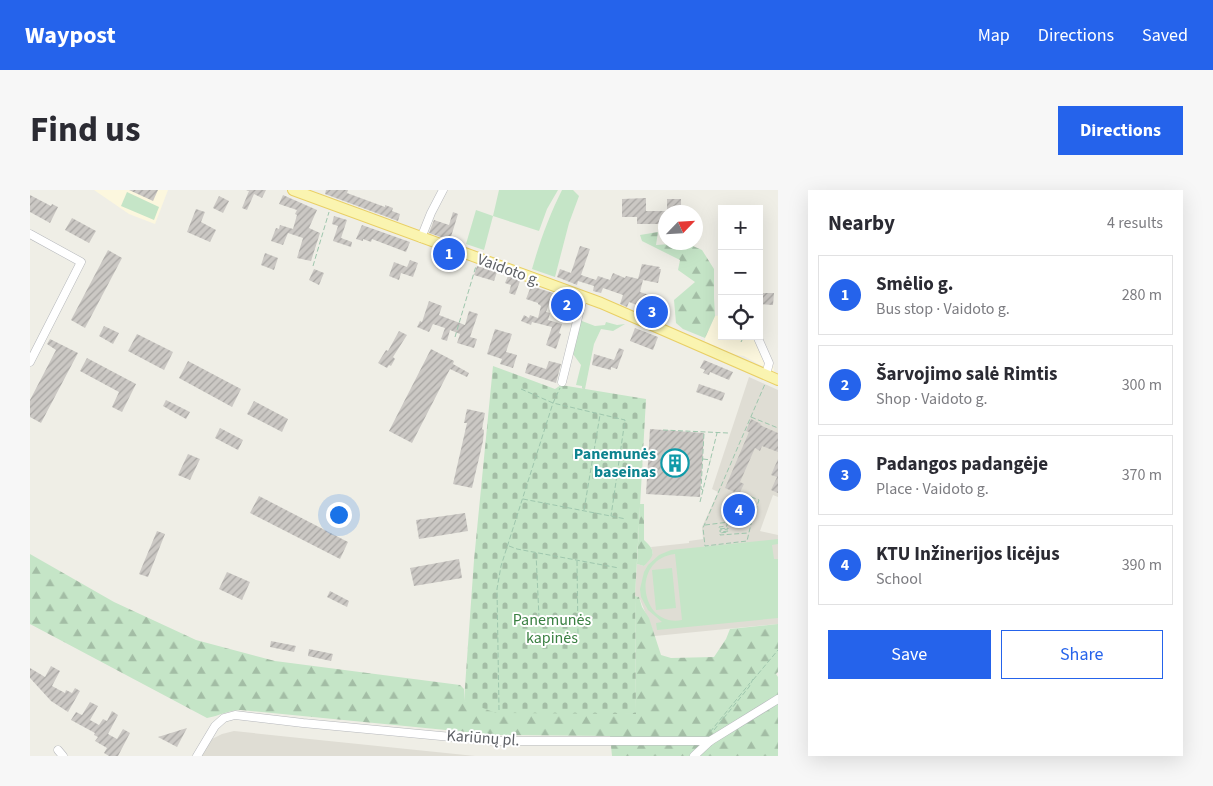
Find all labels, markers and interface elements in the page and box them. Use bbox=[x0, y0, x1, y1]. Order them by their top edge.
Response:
text: Waypost bbox=[25, 18, 116, 53]
text: Map bbox=[978, 23, 1010, 48]
text: Directions bbox=[1038, 23, 1114, 48]
text: Saved bbox=[1142, 23, 1188, 48]
text: Find us bbox=[30, 105, 140, 155]
button: Directions bbox=[1058, 106, 1183, 155]
north arrow bbox=[658, 205, 703, 250]
map controls bbox=[718, 205, 763, 340]
button: + bbox=[718, 205, 763, 250]
text: Nearby bbox=[828, 208, 895, 238]
text: 4 results bbox=[1107, 212, 1163, 234]
pin: 1 bbox=[433, 235, 465, 273]
street label: Vaidoto g. bbox=[474, 248, 544, 292]
button: − bbox=[718, 250, 763, 295]
text: Smėlio g. bbox=[876, 271, 954, 298]
text: 1 bbox=[841, 284, 849, 306]
text: 280 m bbox=[1122, 284, 1162, 306]
pin: 2 bbox=[551, 286, 583, 324]
pin: 3 bbox=[636, 293, 668, 331]
button: locate bbox=[718, 295, 763, 340]
text: Bus stop · Vaidoto g. bbox=[876, 298, 1010, 320]
text: Šarvojimo salė Rimtis bbox=[876, 361, 1057, 388]
text: 2 bbox=[841, 374, 849, 396]
text: 300 m bbox=[1122, 374, 1162, 396]
text: Shop · Vaidoto g. bbox=[876, 388, 987, 410]
place label: Panemunės baseinas bbox=[574, 443, 656, 483]
building icon: Panemunės baseinas bbox=[660, 448, 690, 478]
text: Padangos padangėje bbox=[876, 451, 1048, 478]
text: 3 bbox=[841, 464, 849, 486]
text: 370 m bbox=[1122, 464, 1162, 486]
text: Place · Vaidoto g. bbox=[876, 478, 989, 500]
pin: 4 bbox=[723, 491, 755, 529]
your location bbox=[326, 502, 352, 528]
text: KTU Inžinerijos licėjus bbox=[876, 541, 1060, 568]
text: 4 bbox=[841, 554, 849, 576]
text: 390 m bbox=[1122, 554, 1162, 576]
text: School bbox=[876, 568, 922, 590]
park label: Panemunės kapinės bbox=[513, 609, 592, 649]
button: Save bbox=[828, 630, 991, 679]
button: Share bbox=[1001, 630, 1163, 679]
street label: Kariūnų pl. bbox=[446, 724, 520, 752]

